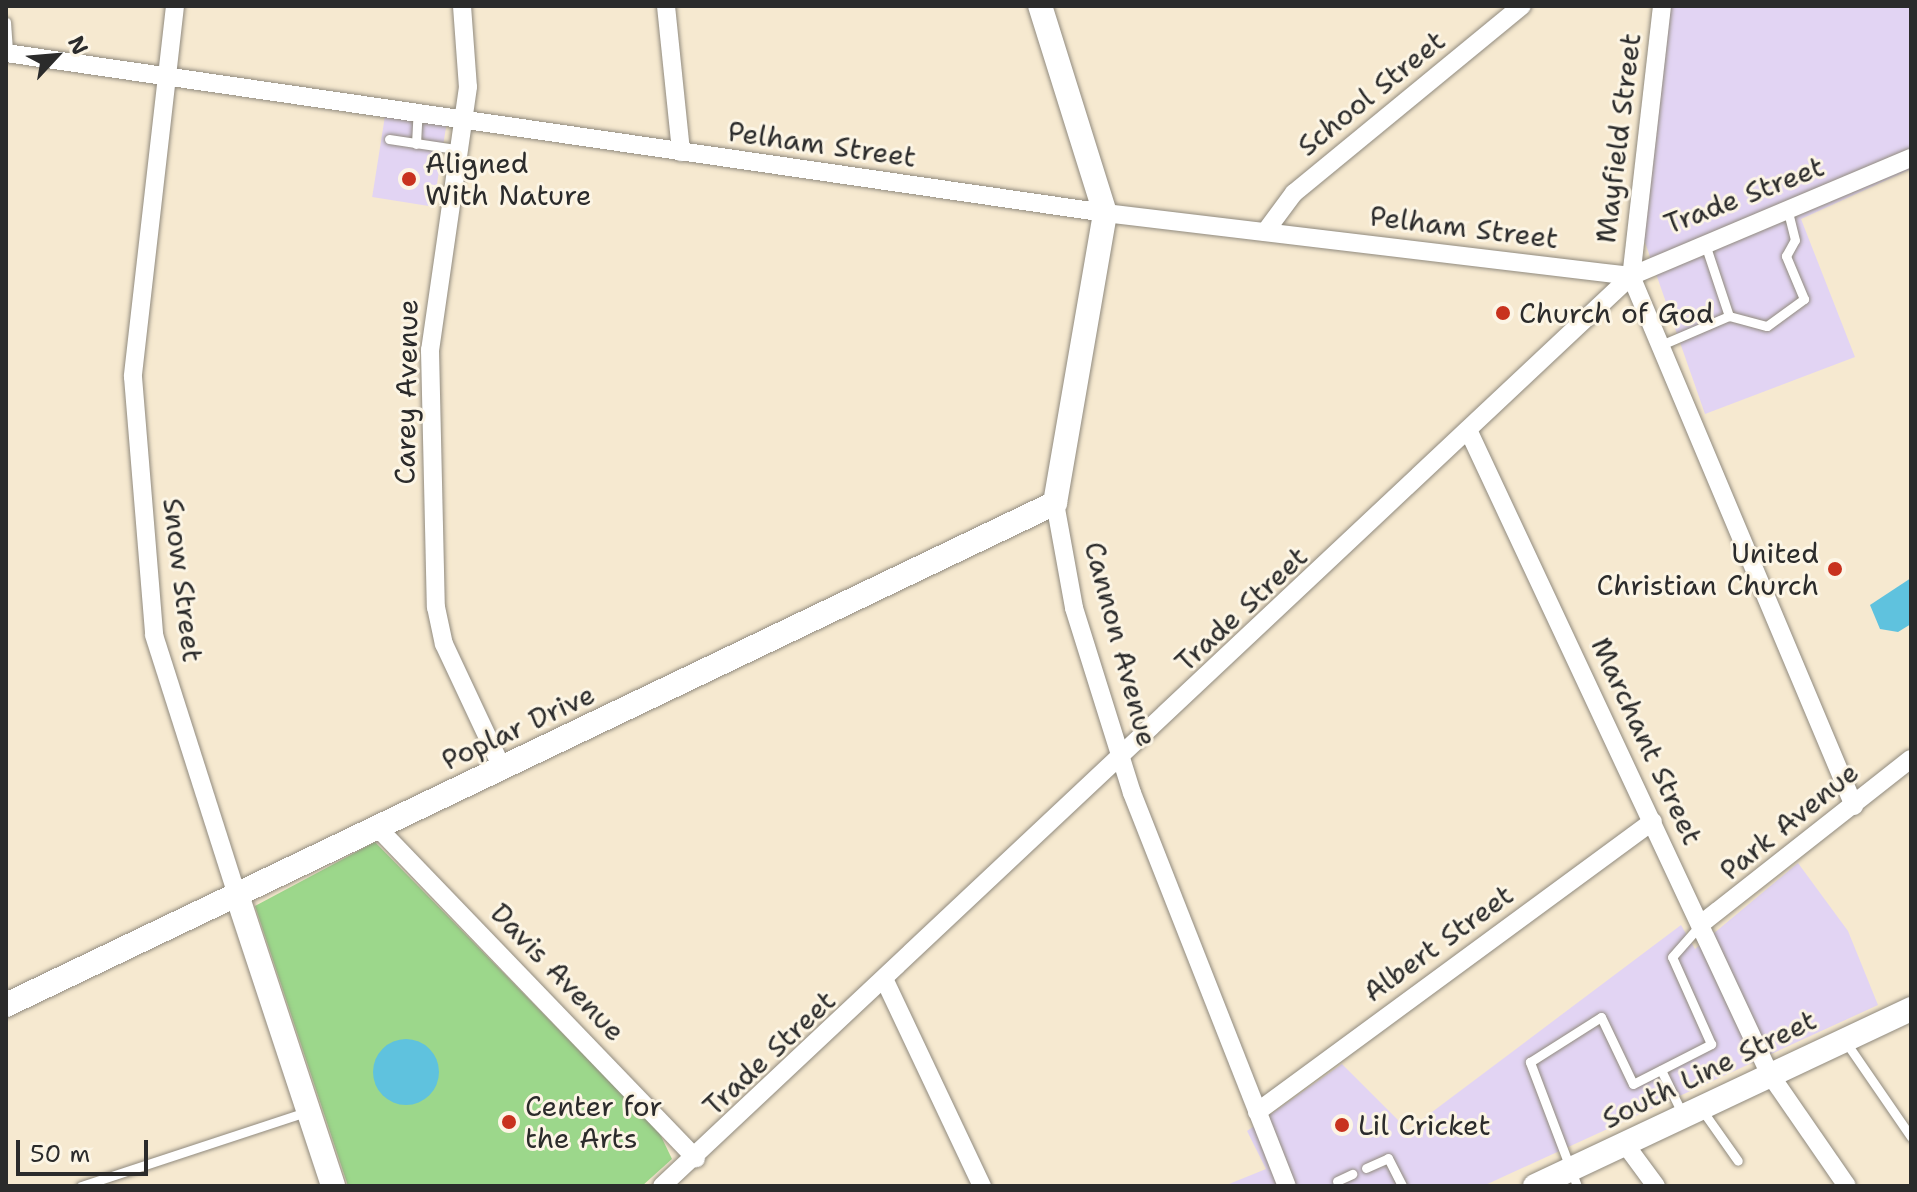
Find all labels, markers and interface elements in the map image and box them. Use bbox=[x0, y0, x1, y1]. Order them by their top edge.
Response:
north arrow bbox=[16, 16, 96, 96]
street label: School Street bbox=[1291, 23, 1451, 163]
text: N bbox=[61, 31, 95, 59]
street label: Mayfield Street bbox=[1588, 31, 1648, 245]
street label: Pelham Street bbox=[726, 114, 918, 174]
place label: Aligned With Nature bbox=[425, 146, 592, 212]
street label: Trade Street bbox=[1659, 149, 1829, 241]
marker: Aligned With Nature bbox=[400, 170, 418, 188]
street label: Pelham Street bbox=[1368, 199, 1560, 255]
place label: Church of God bbox=[1519, 296, 1714, 330]
street label: Carey Avenue bbox=[388, 299, 424, 485]
marker: Church of God bbox=[1494, 304, 1512, 322]
street label: Snow Street bbox=[156, 496, 210, 664]
place label: United Christian Church bbox=[1597, 536, 1819, 602]
street label: Cannon Avenue bbox=[1078, 538, 1164, 750]
street label: Trade Street bbox=[1168, 539, 1314, 679]
marker: United Christian Church bbox=[1826, 560, 1844, 578]
street label: Marchant Street bbox=[1584, 632, 1710, 850]
street label: Poplar Drive bbox=[436, 677, 600, 777]
street label: Park Avenue bbox=[1713, 755, 1865, 887]
street label: Albert Street bbox=[1356, 877, 1520, 1009]
street label: Davis Avenue bbox=[484, 896, 632, 1048]
street label: Trade Street bbox=[696, 983, 842, 1123]
street label: South Line Street bbox=[1597, 1003, 1821, 1135]
place label: Center for the Arts bbox=[525, 1089, 663, 1155]
place label: Lil Cricket bbox=[1358, 1108, 1491, 1142]
marker: Center for the Arts bbox=[500, 1113, 518, 1131]
marker: Lil Cricket bbox=[1333, 1116, 1351, 1134]
scale bar bbox=[20, 1124, 152, 1174]
text: 50 m bbox=[30, 1138, 90, 1170]

